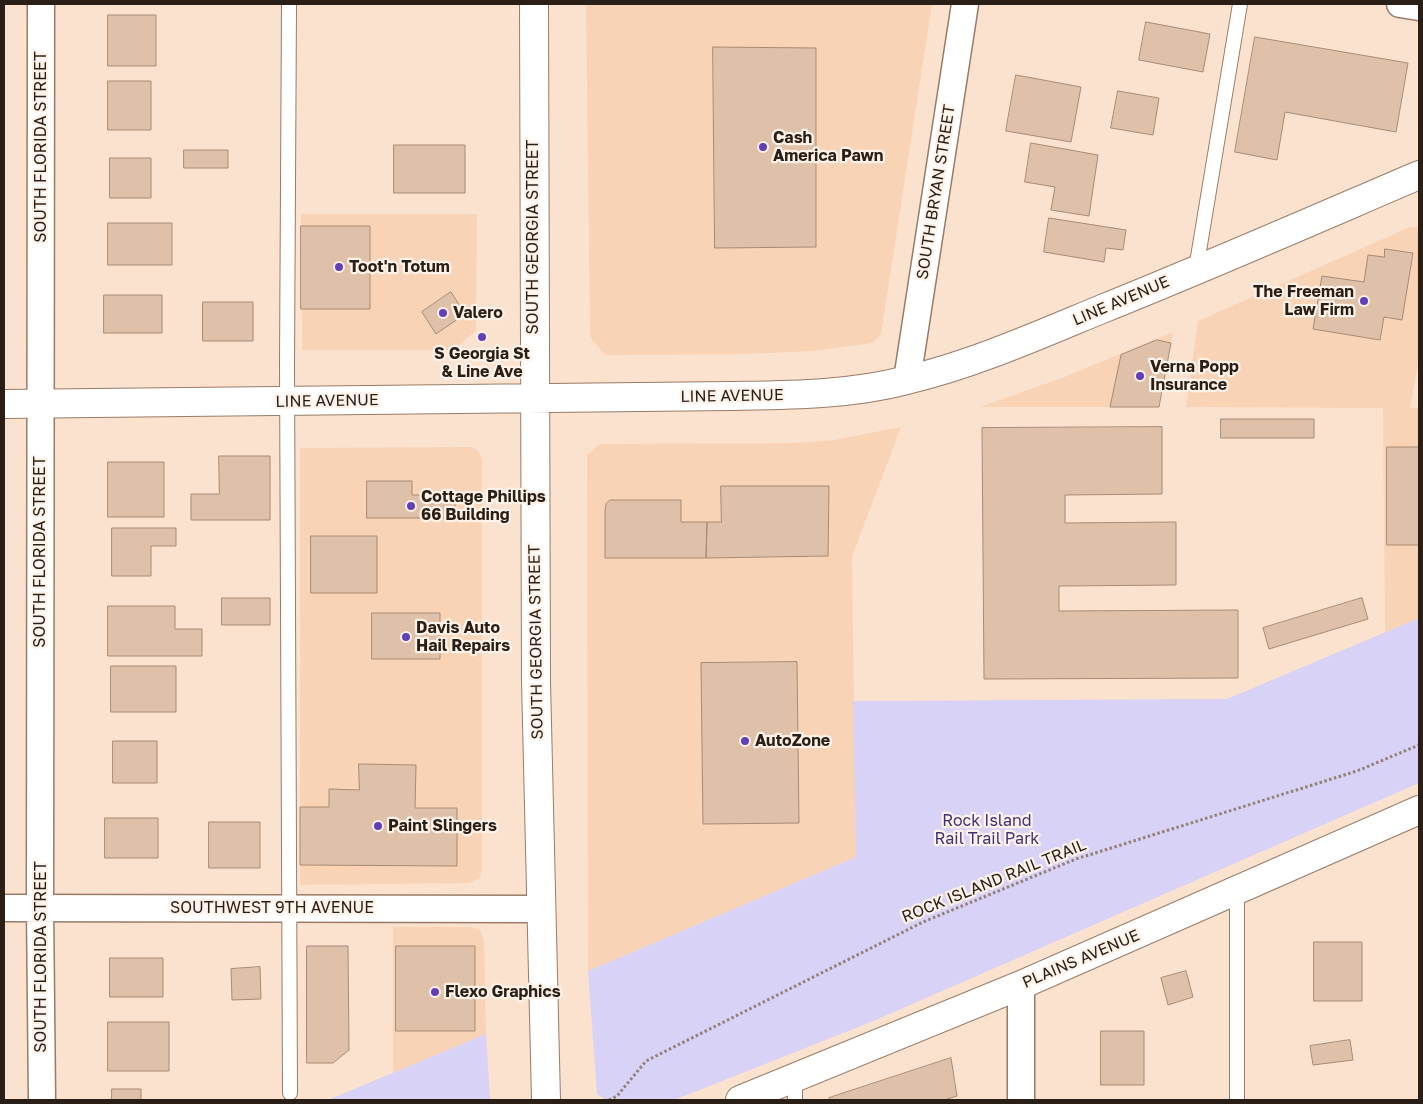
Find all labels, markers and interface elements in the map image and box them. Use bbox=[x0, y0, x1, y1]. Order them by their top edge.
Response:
street label: SOUTH FLORIDA STREET bbox=[31, 51, 51, 243]
street label: SOUTH BRYAN STREET bbox=[913, 103, 959, 281]
place label: Cash America Pawn bbox=[773, 128, 883, 166]
street label: SOUTH GEORGIA STREET bbox=[523, 139, 543, 335]
marker: Cash America Pawn bbox=[757, 141, 769, 153]
place label: Toot'n Totum bbox=[349, 257, 450, 277]
marker: Toot'n Totum bbox=[333, 261, 345, 273]
street label: LINE AVENUE bbox=[1070, 272, 1172, 330]
place label: The Freeman Law Firm bbox=[1253, 282, 1354, 320]
marker: The Freeman Law Firm bbox=[1358, 295, 1370, 307]
place label: Valero bbox=[453, 303, 503, 323]
marker: Valero bbox=[437, 307, 449, 319]
marker: S Georgia St & Line Ave bbox=[476, 331, 488, 343]
place label: S Georgia St & Line Ave bbox=[434, 344, 530, 382]
place label: Verna Popp Insurance bbox=[1150, 357, 1239, 395]
marker: Verna Popp Insurance bbox=[1134, 370, 1146, 382]
street label: LINE AVENUE bbox=[680, 385, 784, 407]
street label: LINE AVENUE bbox=[275, 390, 379, 412]
street label: SOUTH FLORIDA STREET bbox=[30, 456, 50, 648]
place label: Cottage Phillips 66 Building bbox=[421, 487, 546, 525]
marker: Cottage Phillips 66 Building bbox=[405, 500, 417, 512]
street label: SOUTH GEORGIA STREET bbox=[525, 544, 547, 740]
place label: Davis Auto Hail Repairs bbox=[416, 618, 510, 656]
marker: Davis Auto Hail Repairs bbox=[400, 631, 412, 643]
place label: AutoZone bbox=[755, 731, 830, 751]
marker: AutoZone bbox=[739, 735, 751, 747]
park label: Rock Island Rail Trail Park bbox=[935, 811, 1039, 849]
place label: Paint Slingers bbox=[388, 816, 497, 836]
marker: Paint Slingers bbox=[372, 820, 384, 832]
street label: ROCK ISLAND RAIL TRAIL bbox=[899, 835, 1089, 927]
street label: SOUTH FLORIDA STREET bbox=[31, 861, 51, 1053]
street label: SOUTHWEST 9TH AVENUE bbox=[170, 898, 374, 918]
street label: PLAINS AVENUE bbox=[1019, 926, 1143, 992]
place label: Flexo Graphics bbox=[445, 982, 561, 1002]
marker: Flexo Graphics bbox=[429, 986, 441, 998]

